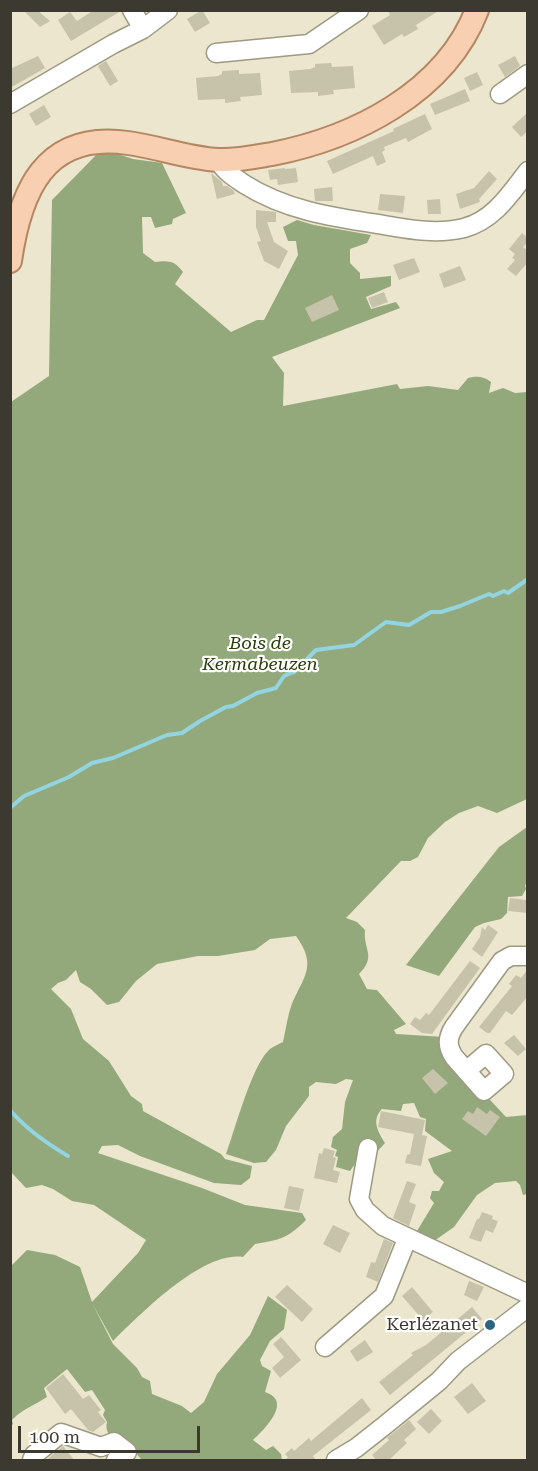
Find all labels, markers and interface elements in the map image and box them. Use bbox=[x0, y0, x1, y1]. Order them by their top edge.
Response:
park label: Bois de Kermabeuzen bbox=[202, 633, 318, 676]
place label: Kerlézanet bbox=[386, 1314, 478, 1336]
marker: Kerlézanet bbox=[483, 1318, 497, 1332]
scale bar bbox=[21, 1414, 202, 1452]
text: 100 m bbox=[29, 1426, 80, 1447]

